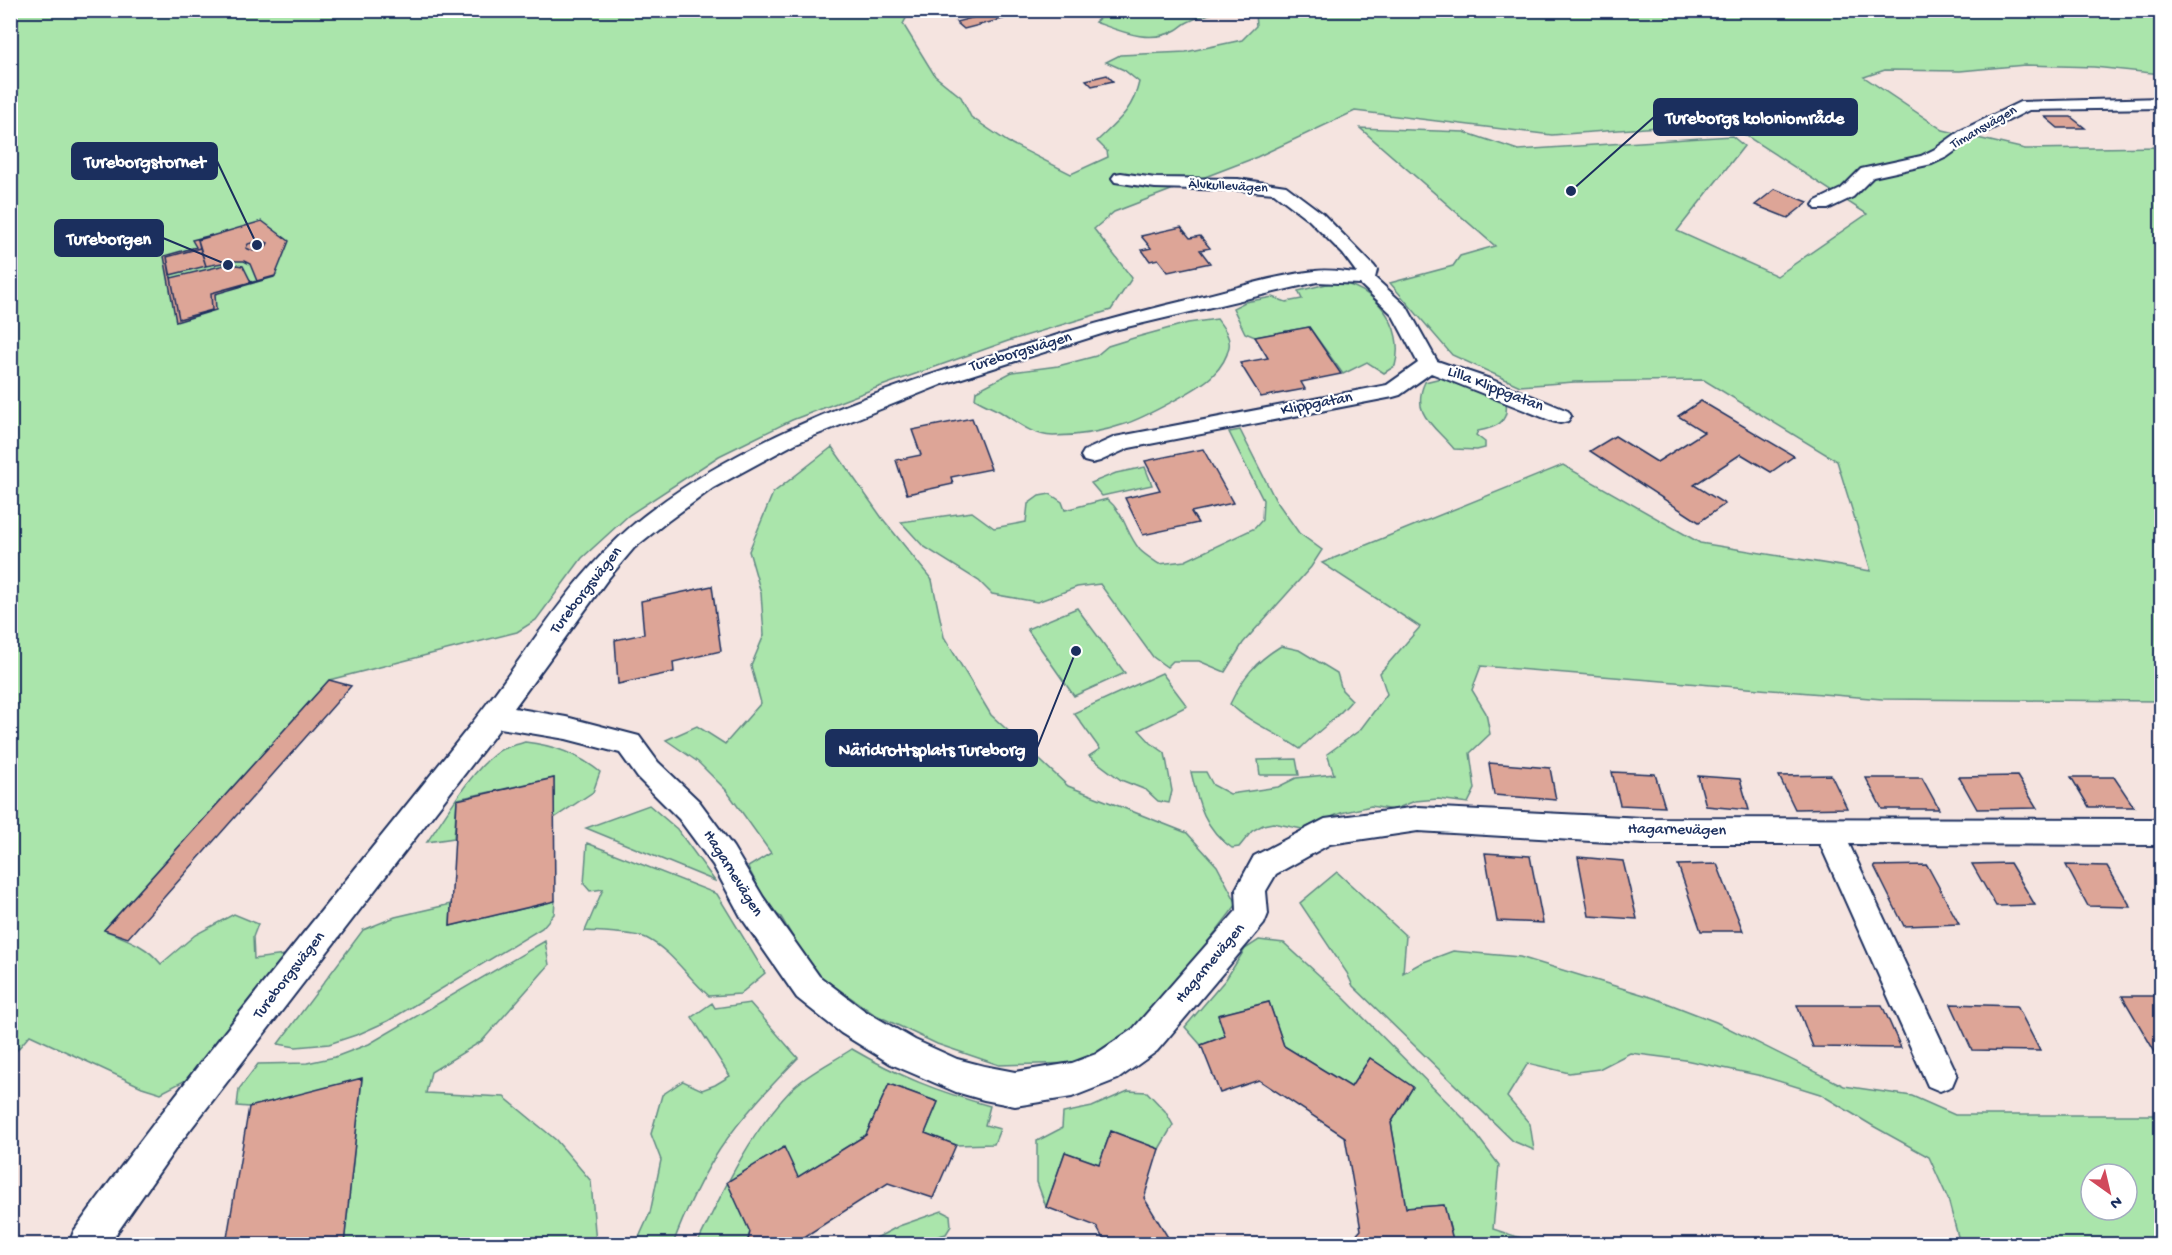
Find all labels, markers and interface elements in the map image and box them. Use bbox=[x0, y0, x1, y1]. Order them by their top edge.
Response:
callout: Tureborgs koloniområde bbox=[1654, 99, 1857, 135]
street label: Timansvägen bbox=[1947, 102, 2020, 154]
text: Tureborgs koloniområde bbox=[1664, 109, 1845, 130]
callout: Tureborgstornet bbox=[72, 143, 217, 179]
text: Tureborgstornet bbox=[82, 153, 207, 174]
street label: Älvkullevägen bbox=[1188, 176, 1268, 198]
callout: Tureborgen bbox=[55, 220, 163, 256]
text: Tureborgen bbox=[65, 230, 152, 251]
street label: Tureborgsvägen bbox=[967, 328, 1075, 378]
street label: Lilla Klippgatan bbox=[1444, 363, 1546, 417]
street label: Klippgatan bbox=[1280, 389, 1355, 421]
street label: Tureborgsvägen bbox=[546, 543, 627, 639]
callout: Näridrottsplats Tureborg bbox=[826, 730, 1037, 766]
text: Näridrottsplats Tureborg bbox=[838, 741, 1026, 762]
street label: Hagarnevägen bbox=[1628, 821, 1727, 841]
street label: Hagarnevägen bbox=[698, 827, 766, 921]
street label: Hagarnevägen bbox=[1172, 920, 1250, 1008]
street label: Tureborgsvägen bbox=[249, 928, 330, 1024]
north arrow bbox=[2079, 1162, 2139, 1222]
text: N bbox=[2105, 1191, 2125, 1213]

